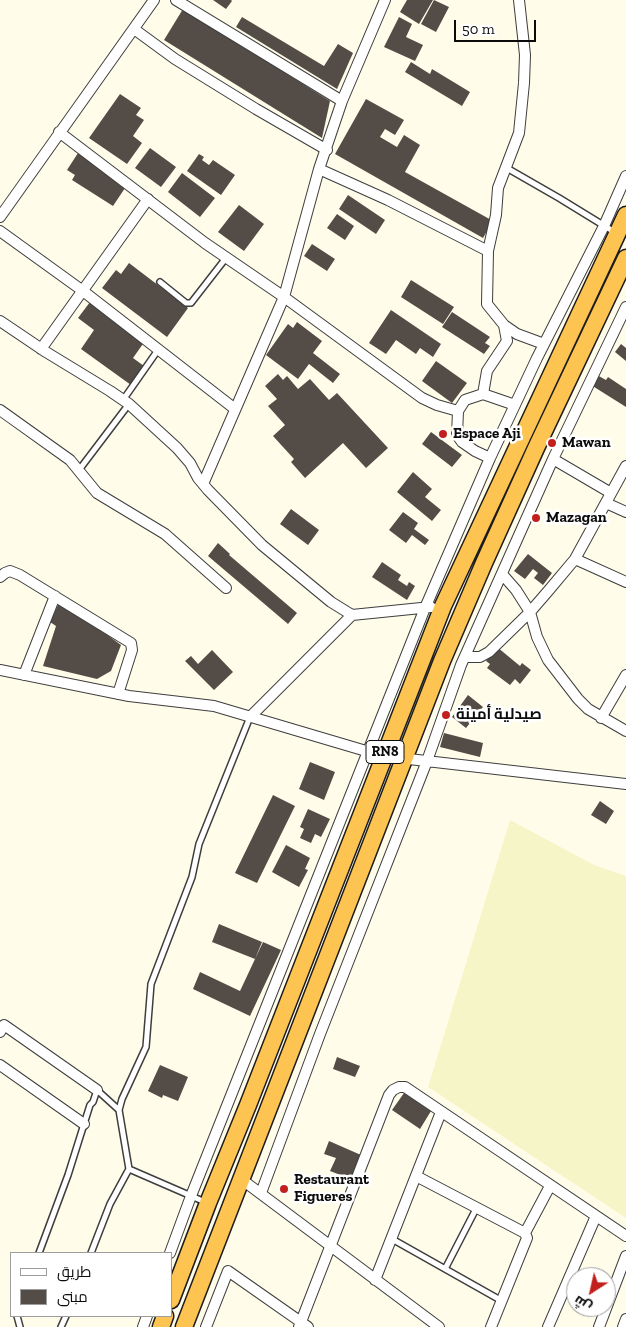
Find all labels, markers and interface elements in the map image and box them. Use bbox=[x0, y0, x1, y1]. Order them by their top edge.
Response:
scale bar bbox=[456, 10, 538, 42]
text: 50 m bbox=[462, 20, 495, 38]
place label: Espace Aji bbox=[453, 425, 521, 443]
marker: Espace Aji bbox=[437, 428, 449, 440]
place label: Mawan bbox=[562, 434, 611, 452]
marker: Mawan bbox=[546, 437, 558, 449]
place label: Mazagan bbox=[546, 509, 607, 527]
marker: Mazagan bbox=[530, 512, 542, 524]
place label: صيدلية أمينة bbox=[456, 706, 542, 724]
marker: صيدلية أمينة bbox=[440, 709, 452, 721]
road number: RN8 bbox=[366, 740, 404, 764]
place label: Restaurant Figueres bbox=[294, 1171, 369, 1206]
marker: Restaurant Figueres bbox=[278, 1183, 290, 1195]
legend bbox=[10, 1252, 172, 1317]
text: طريق bbox=[57, 1263, 91, 1281]
north arrow bbox=[566, 1267, 616, 1317]
text: مبنى bbox=[57, 1288, 88, 1306]
text: ش bbox=[570, 1292, 595, 1316]

